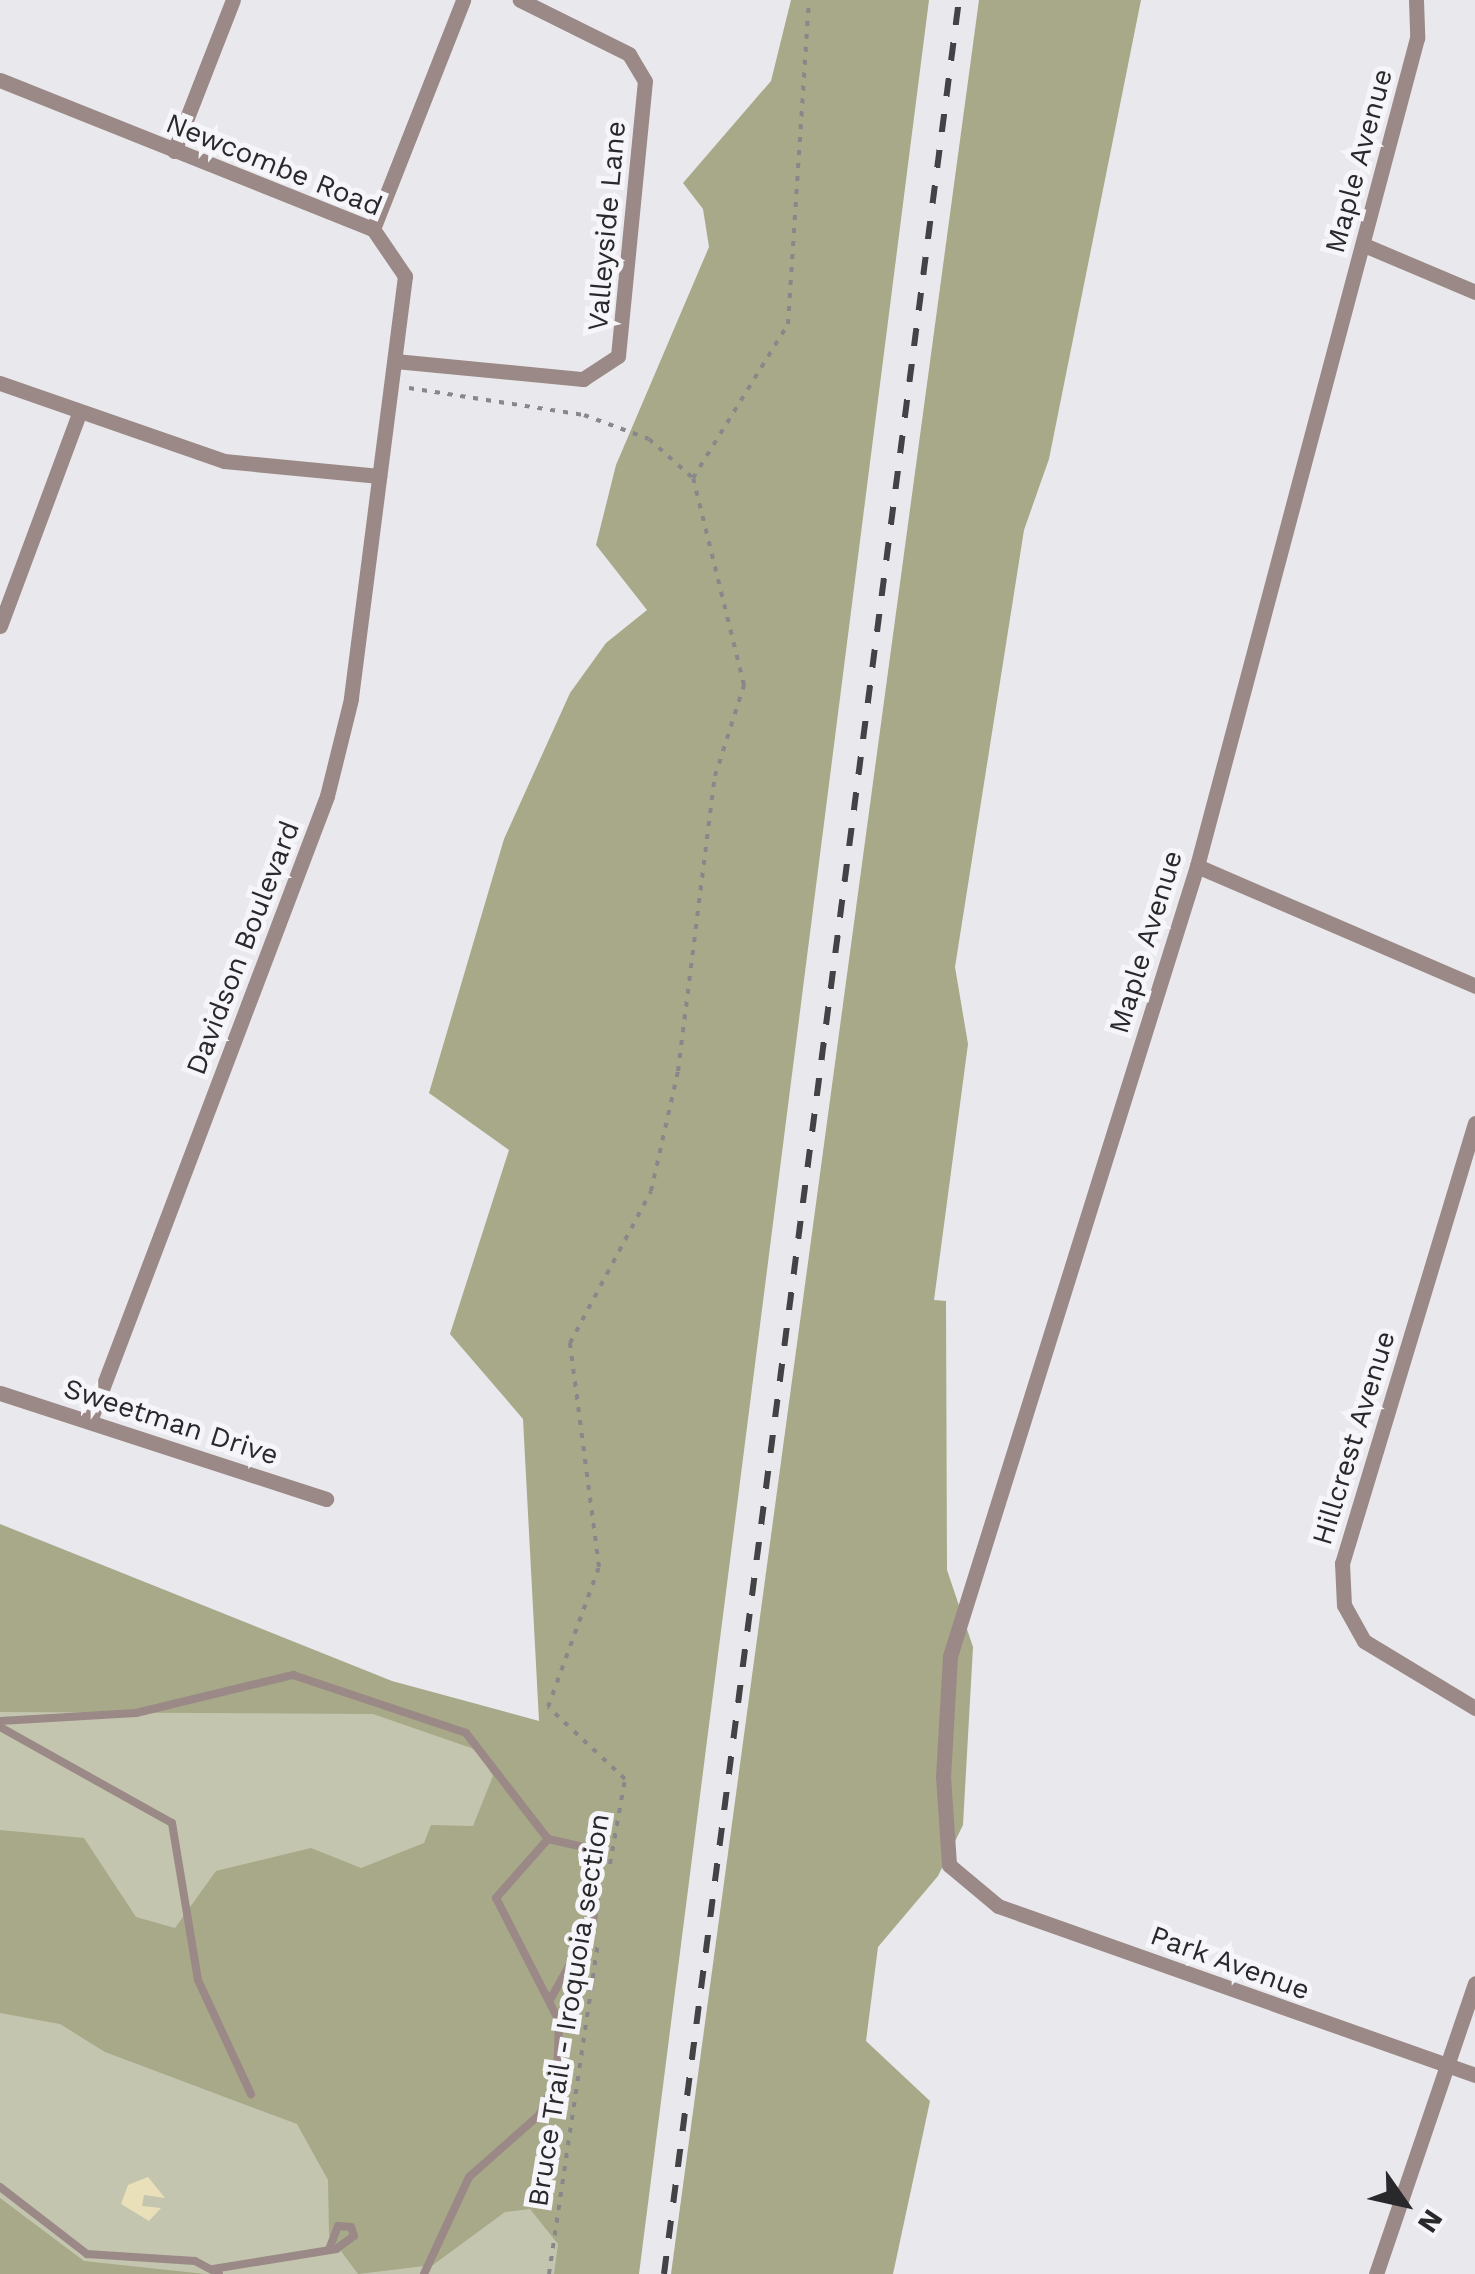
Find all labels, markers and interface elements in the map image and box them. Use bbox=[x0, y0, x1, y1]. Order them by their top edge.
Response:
street label: Maple Avenue bbox=[1318, 65, 1400, 257]
street label: Newcombe Road bbox=[161, 106, 387, 224]
street label: Valleyside Lane bbox=[581, 120, 633, 332]
street label: Davidson Boulevard bbox=[179, 816, 307, 1080]
street label: Maple Avenue bbox=[1102, 846, 1190, 1038]
street label: Hillcrest Avenue bbox=[1305, 1326, 1403, 1550]
street label: Sweetman Drive bbox=[59, 1371, 283, 1473]
street label: Bruce Trail - Iroquoia section bbox=[521, 1810, 617, 2210]
street label: Park Avenue bbox=[1145, 1918, 1315, 2008]
north arrow bbox=[1355, 2154, 1455, 2254]
text: N bbox=[1411, 2203, 1450, 2239]

